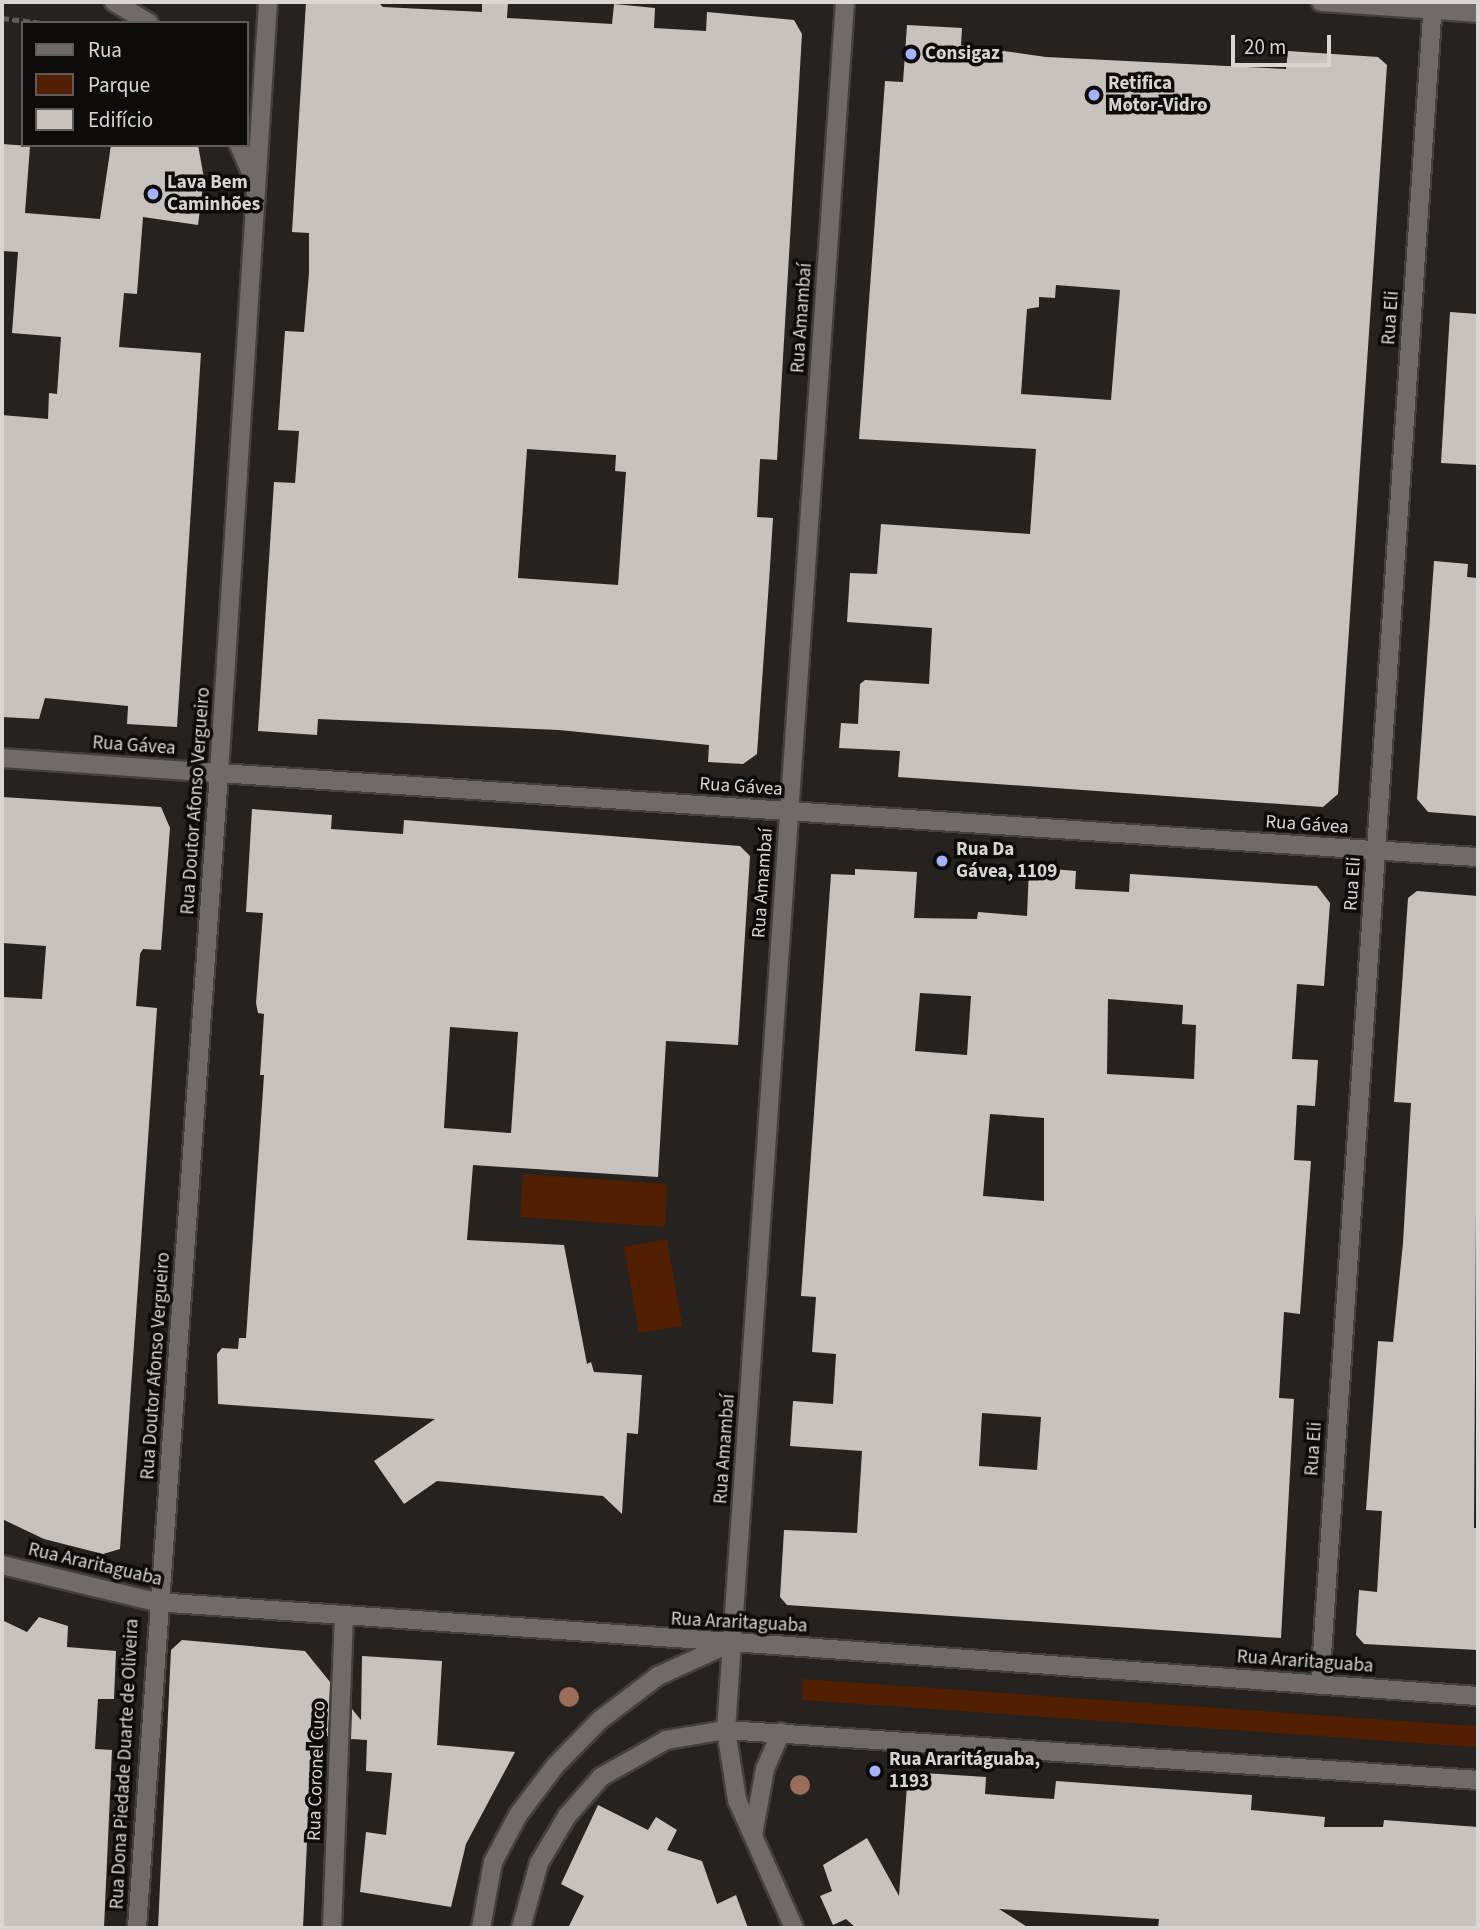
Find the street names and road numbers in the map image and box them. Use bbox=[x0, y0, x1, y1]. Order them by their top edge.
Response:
street label: Rua Amambaí bbox=[787, 262, 817, 374]
street label: Rua Eli bbox=[1378, 290, 1404, 346]
street label: Rua Doutor Afonso Vergueiro bbox=[177, 686, 215, 916]
street label: Rua Gávea bbox=[92, 732, 176, 760]
street label: Rua Gávea bbox=[699, 773, 783, 801]
street label: Rua Gávea bbox=[1265, 811, 1349, 839]
street label: Rua Amambaí bbox=[748, 827, 778, 939]
street label: Rua Eli bbox=[1340, 856, 1366, 912]
street label: Rua Doutor Afonso Vergueiro bbox=[137, 1251, 175, 1481]
street label: Rua Amambaí bbox=[710, 1393, 740, 1505]
street label: Rua Eli bbox=[1301, 1421, 1327, 1477]
street label: Rua Araritaguaba bbox=[26, 1539, 164, 1591]
street label: Rua Araritaguaba bbox=[670, 1608, 808, 1638]
street label: Rua Dona Piedade Duarte de Oliveira bbox=[106, 1618, 144, 1910]
street label: Rua Araritaguaba bbox=[1236, 1646, 1374, 1678]
street label: Rua Coronel Cuco bbox=[303, 1700, 331, 1842]

